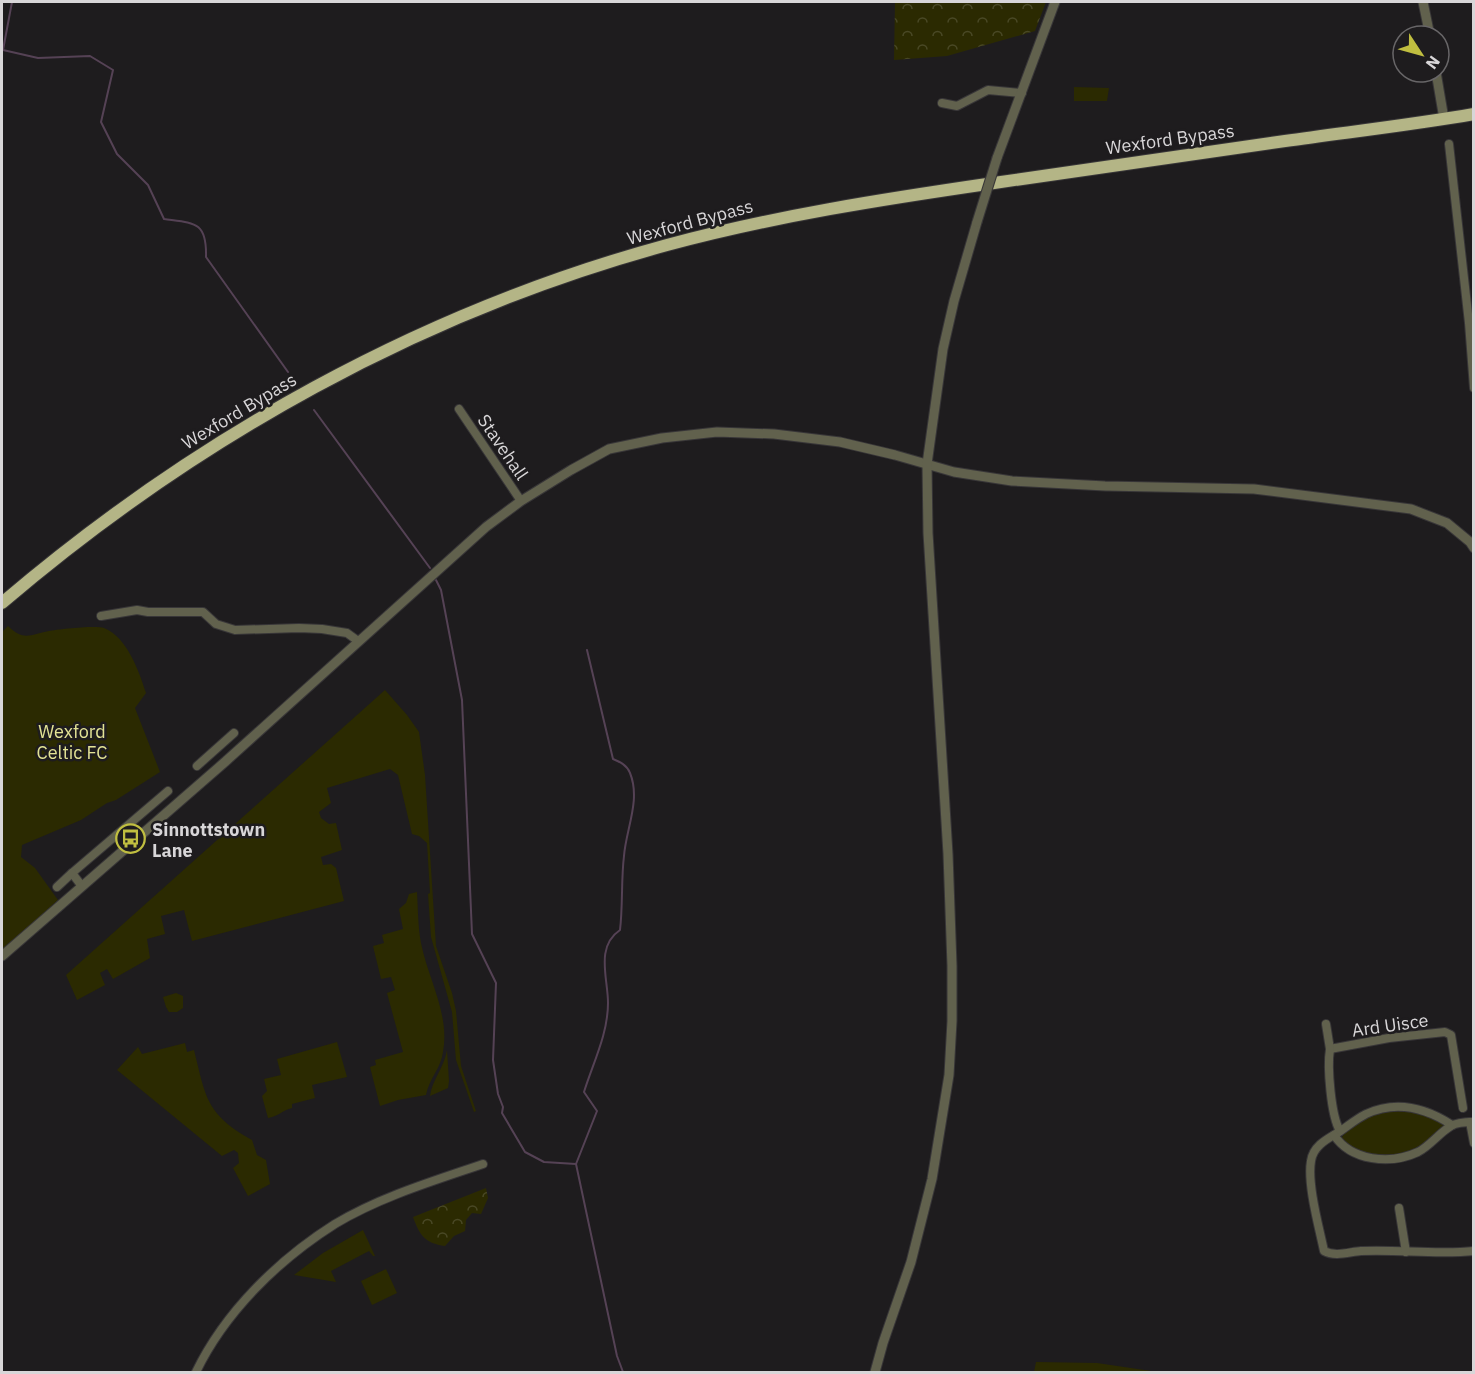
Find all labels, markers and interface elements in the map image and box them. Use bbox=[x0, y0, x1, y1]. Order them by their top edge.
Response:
north arrow bbox=[1391, 24, 1451, 84]
text: N bbox=[1422, 52, 1445, 73]
street label: Wexford Bypass bbox=[1104, 119, 1236, 159]
street label: Wexford Bypass bbox=[624, 194, 756, 250]
street label: Wexford Bypass bbox=[178, 368, 300, 454]
street label: Stavehall bbox=[473, 410, 533, 484]
park label: Wexford Celtic FC bbox=[37, 720, 107, 764]
place label: Sinnottstown Lane bbox=[152, 818, 265, 862]
bus stop icon: Sinnottstown Lane bbox=[115, 823, 147, 855]
street label: Ard Uisce bbox=[1350, 1008, 1430, 1042]

